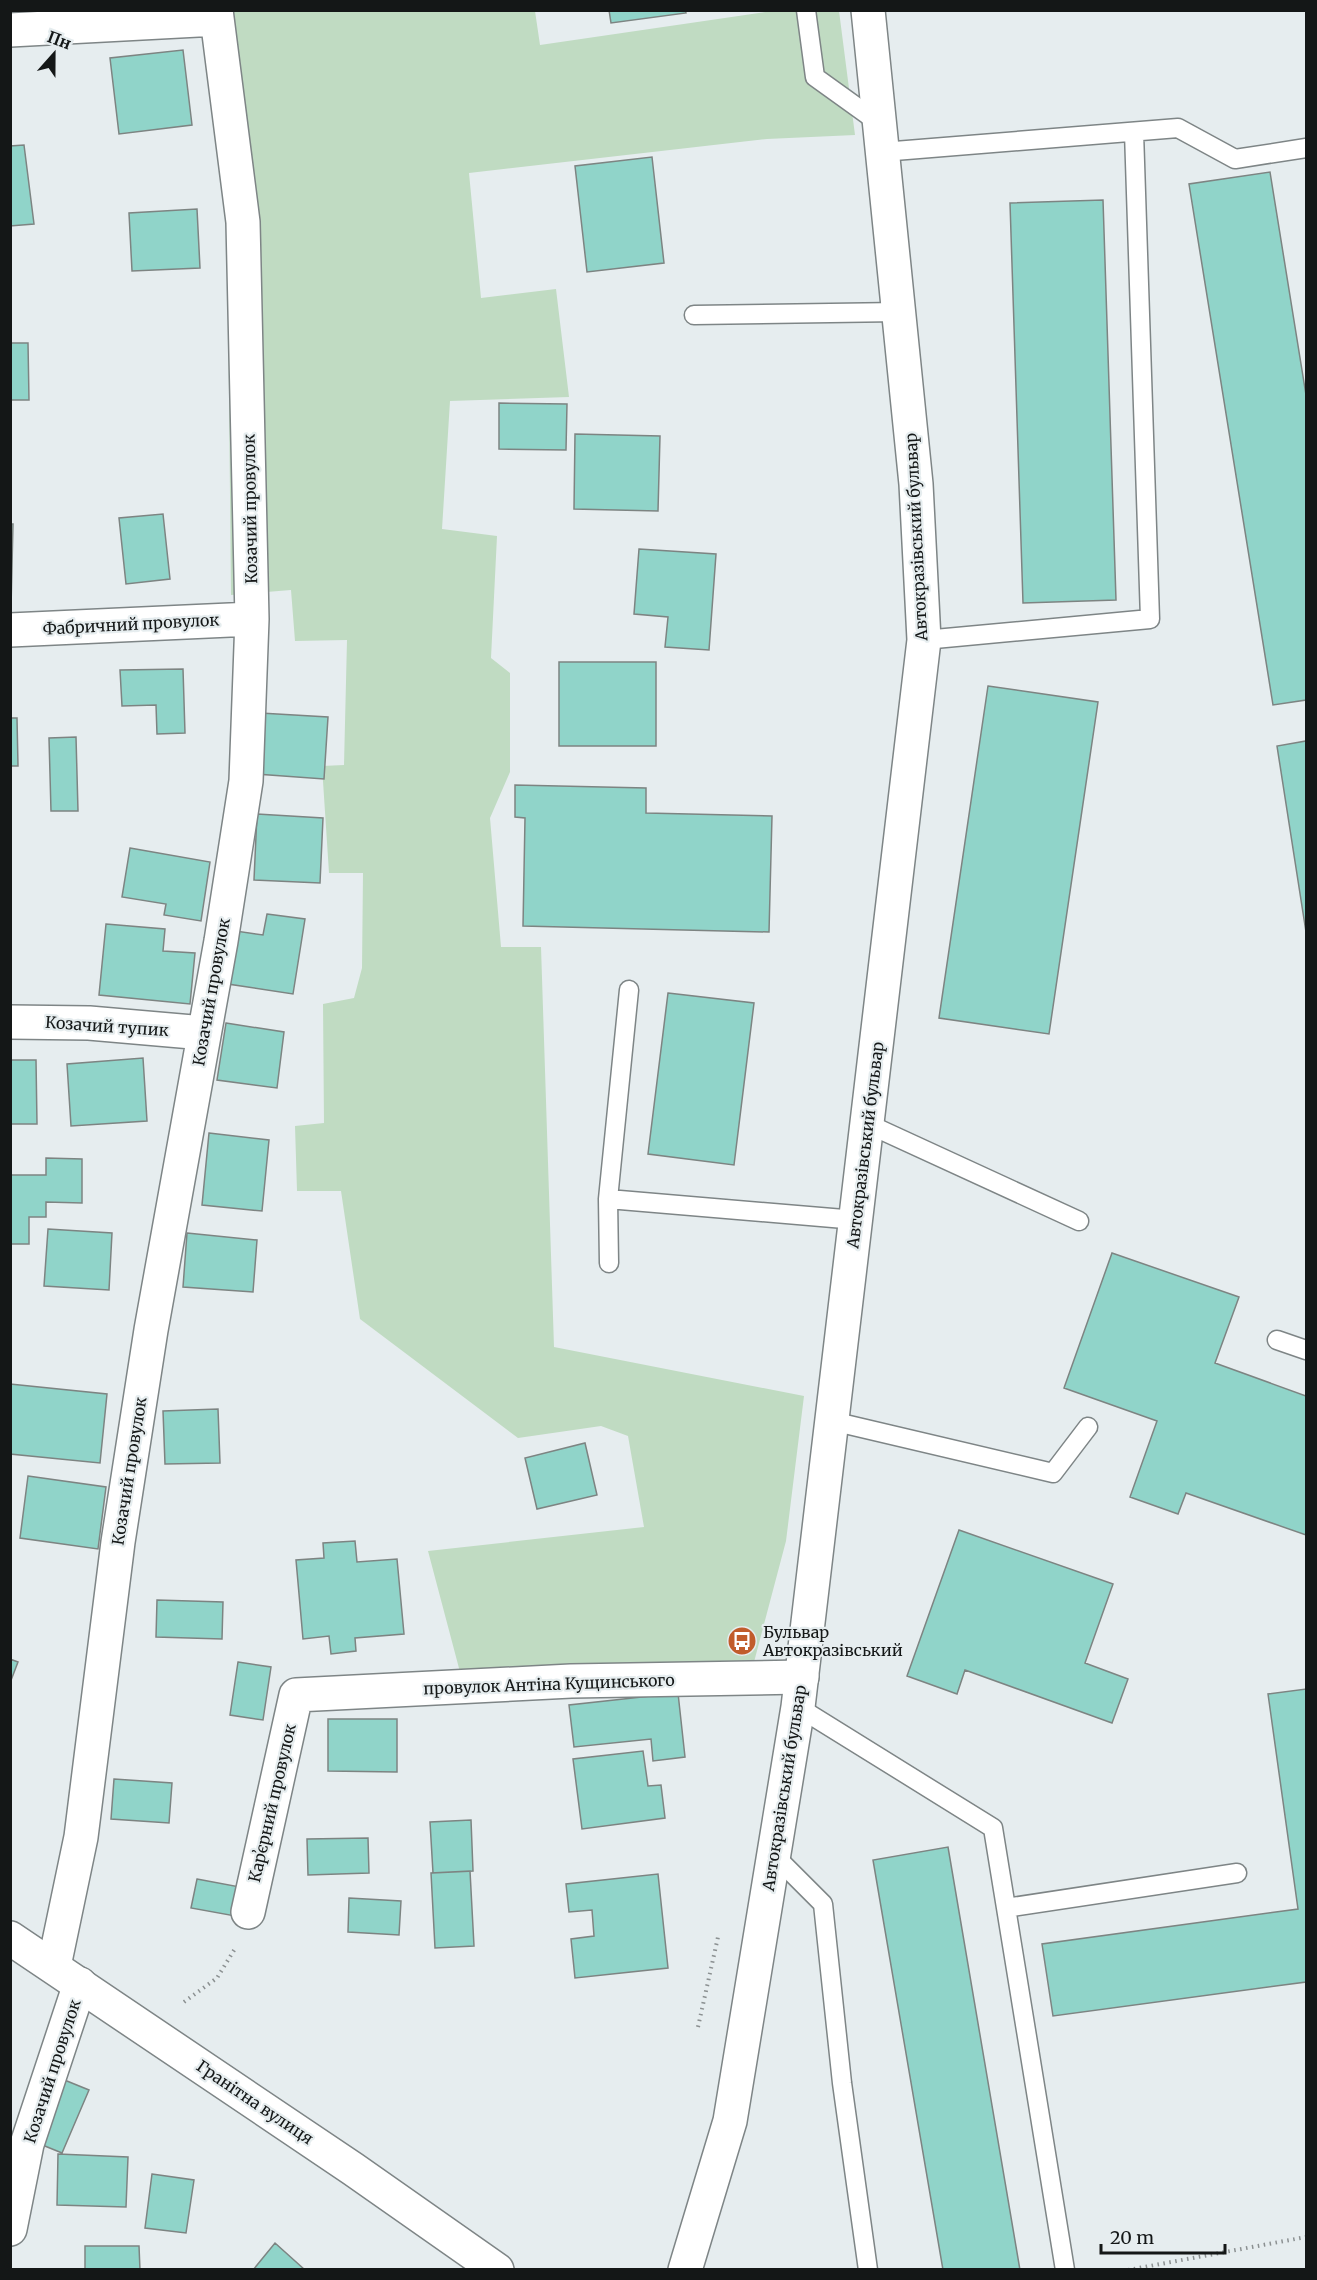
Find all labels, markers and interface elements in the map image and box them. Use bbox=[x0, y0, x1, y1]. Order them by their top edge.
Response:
north arrow bbox=[24, 24, 84, 84]
text: Пн bbox=[45, 26, 74, 54]
street label: Автокразівський бульвар bbox=[901, 432, 931, 642]
street label: Козачий провулок bbox=[239, 434, 261, 584]
street label: Фабричний провулок bbox=[42, 609, 220, 639]
street label: Козачий провулок bbox=[188, 916, 234, 1068]
street label: Козачий тупик bbox=[45, 1012, 169, 1040]
street label: Автокразівський бульвар bbox=[842, 1040, 888, 1251]
street label: Козачий провулок bbox=[107, 1395, 151, 1547]
place label: Бульвар Автокразівський bbox=[762, 1622, 903, 1660]
bus stop icon: Бульвар Автокразівський bbox=[726, 1625, 758, 1657]
street label: провулок Антіна Кущинського bbox=[423, 1670, 675, 1698]
street label: Автокразівський бульвар bbox=[758, 1683, 810, 1893]
street label: Карʼєрний провулок bbox=[244, 1722, 300, 1884]
street label: Козачий провулок bbox=[19, 1997, 85, 2145]
street label: Гранітна вулиця bbox=[193, 2056, 317, 2148]
scale bar bbox=[1101, 2217, 1226, 2255]
text: 20 m bbox=[1110, 2226, 1154, 2249]

